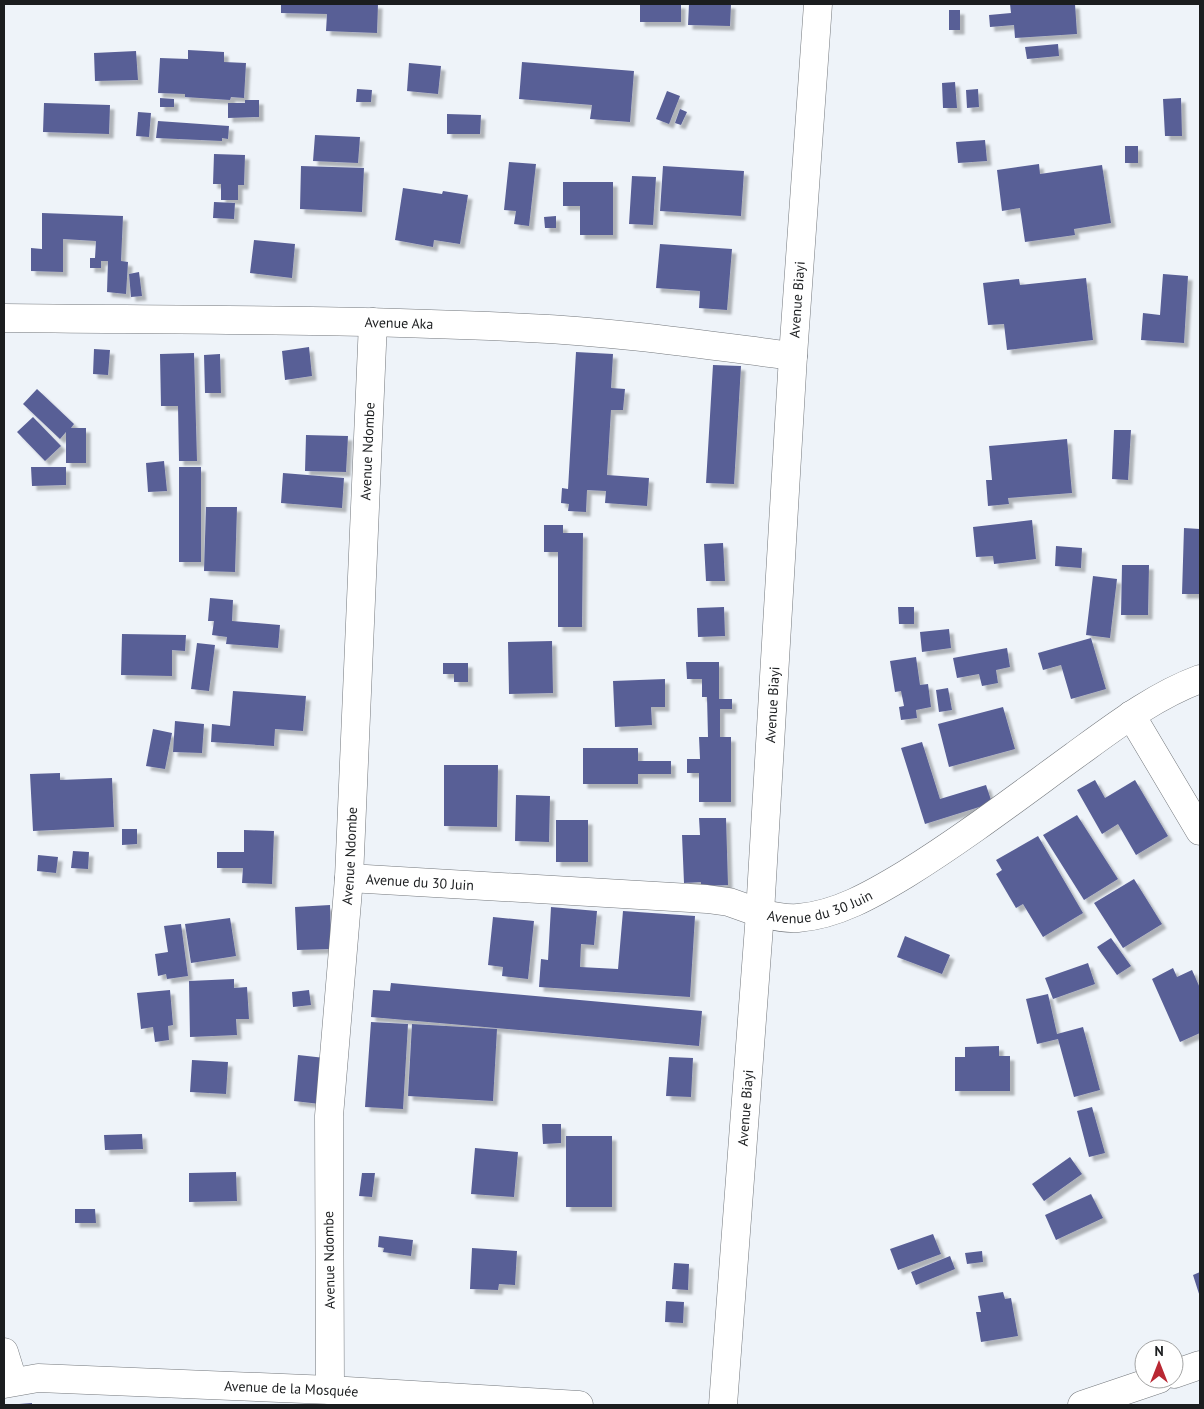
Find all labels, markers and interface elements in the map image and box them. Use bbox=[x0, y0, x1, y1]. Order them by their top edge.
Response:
street label: Avenue Biayi bbox=[785, 261, 809, 338]
street label: Avenue Aka bbox=[364, 313, 434, 333]
street label: Avenue Ndombe bbox=[356, 402, 379, 501]
street label: Avenue Biayi bbox=[761, 666, 784, 744]
street label: Avenue Ndombe bbox=[338, 806, 361, 906]
street label: Avenue du 30 Juin bbox=[365, 870, 475, 894]
street label: Avenue du 30 Juin bbox=[766, 886, 876, 927]
street label: Avenue Biayi bbox=[733, 1069, 757, 1147]
street label: Avenue Ndombe bbox=[319, 1211, 339, 1309]
north arrow bbox=[1134, 1339, 1184, 1389]
text: N bbox=[1154, 1342, 1164, 1360]
street label: Avenue de la Mosquée bbox=[224, 1377, 359, 1401]

